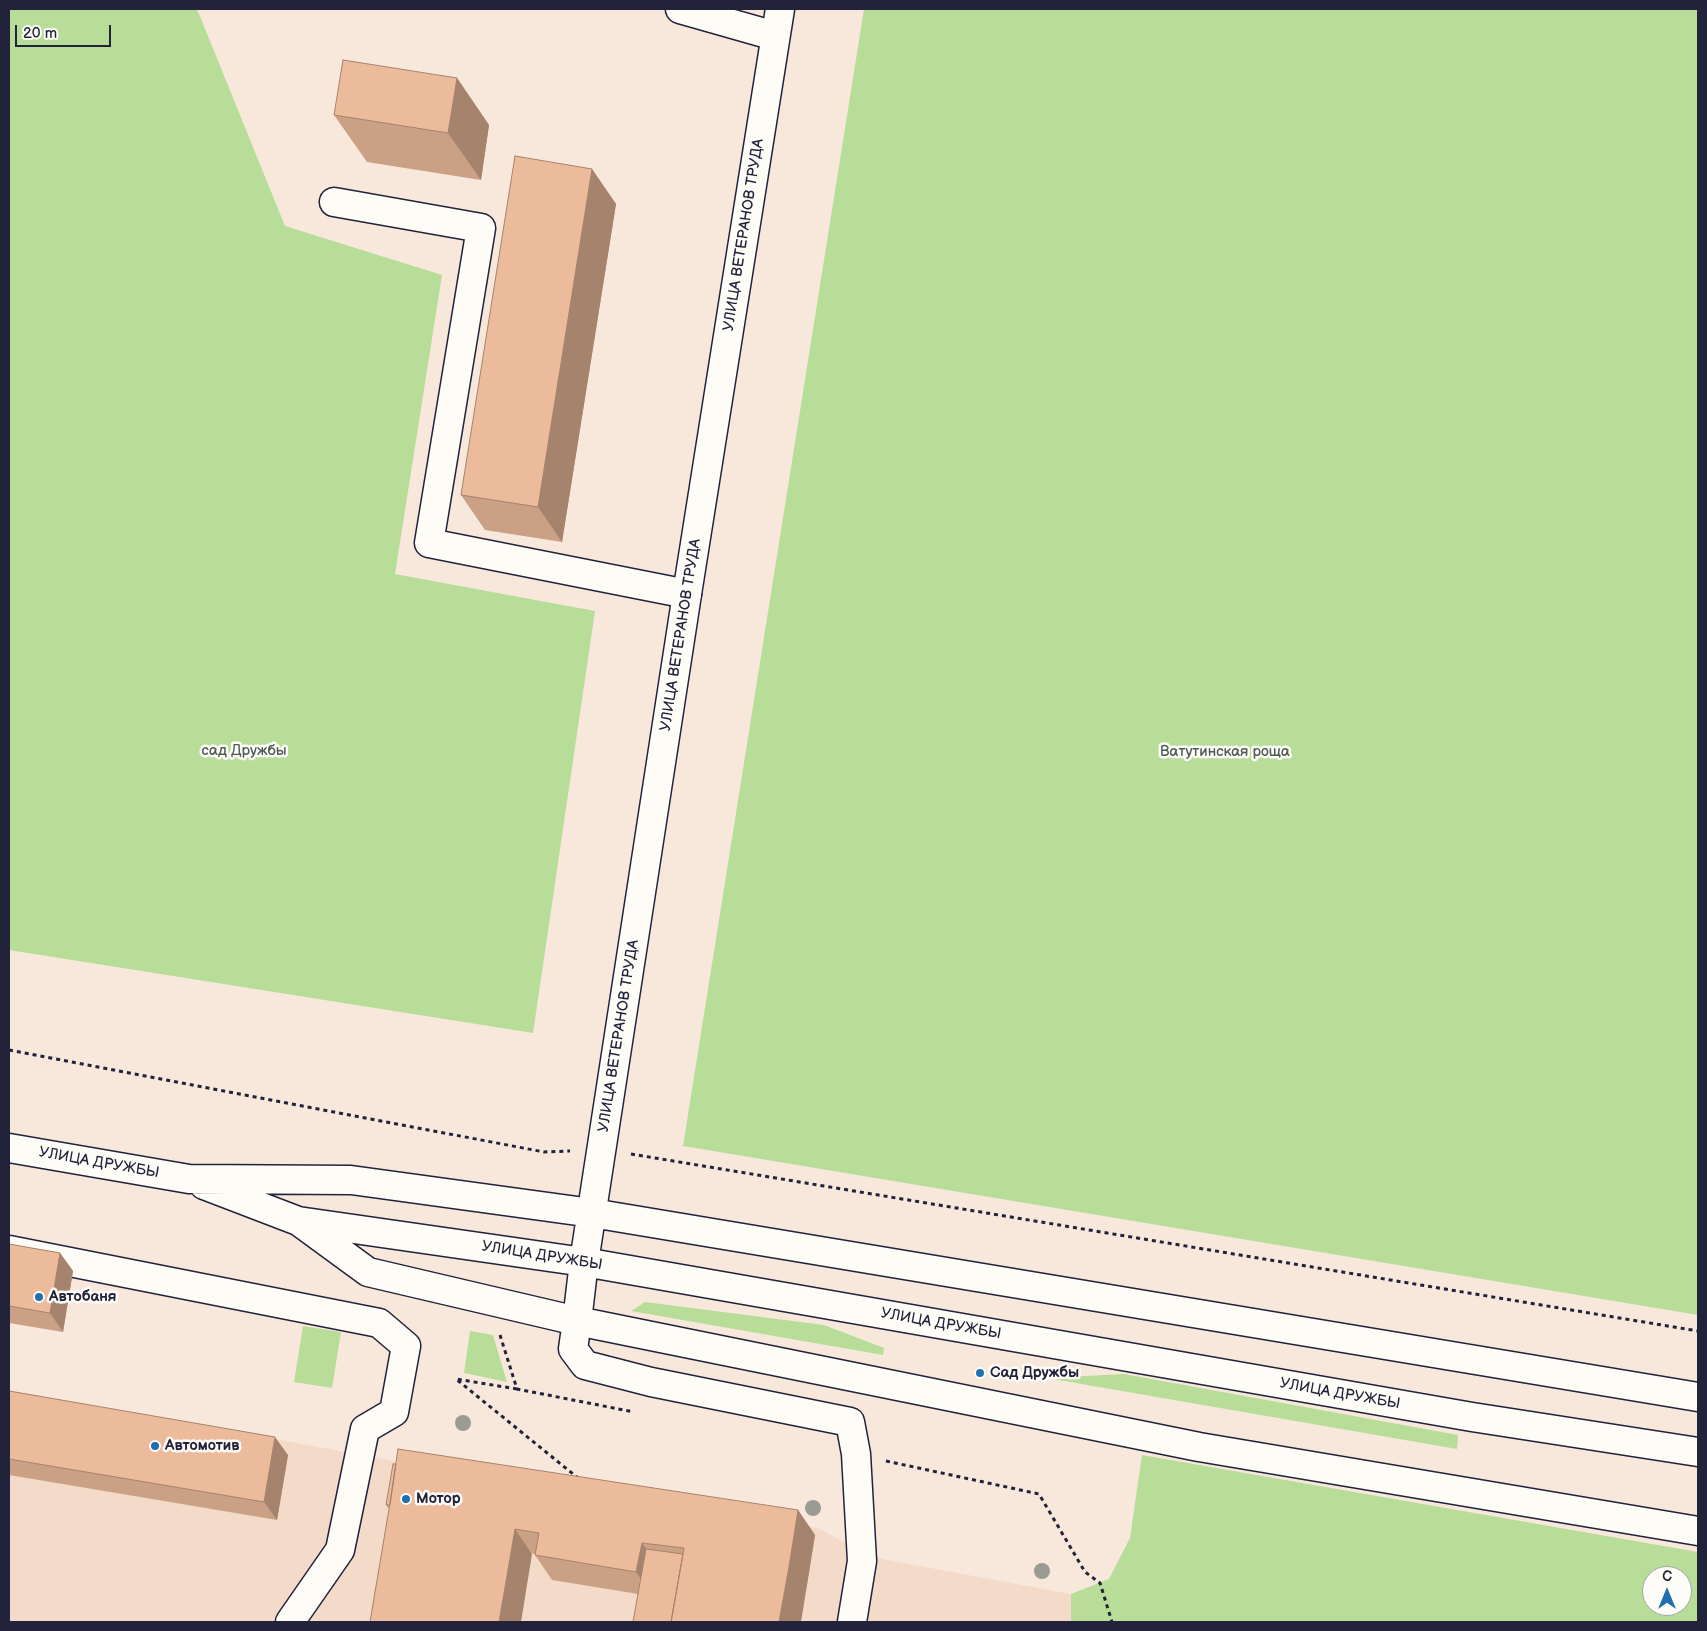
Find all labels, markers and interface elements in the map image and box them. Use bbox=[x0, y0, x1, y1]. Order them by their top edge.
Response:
scale bar bbox=[18, 15, 114, 47]
text: 20 m bbox=[23, 24, 57, 43]
street label: УЛИЦА ВЕТЕРАНОВ ТРУДА bbox=[720, 138, 768, 332]
street label: УЛИЦА ВЕТЕРАНОВ ТРУДА bbox=[657, 538, 705, 732]
park label: сад Дружбы bbox=[202, 742, 286, 760]
park label: Ватутинская роща bbox=[1160, 743, 1290, 761]
street label: УЛИЦА ВЕТЕРАНОВ ТРУДА bbox=[595, 939, 643, 1133]
street label: УЛИЦА ДРУЖБЫ bbox=[37, 1144, 161, 1182]
street label: УЛИЦА ДРУЖБЫ bbox=[480, 1238, 604, 1274]
place label: Автобаня bbox=[49, 1288, 116, 1306]
marker: Автобаня bbox=[33, 1291, 45, 1303]
street label: УЛИЦА ДРУЖБЫ bbox=[879, 1305, 1003, 1343]
place label: Сад Дружбы bbox=[990, 1364, 1079, 1382]
marker: Сад Дружбы bbox=[974, 1367, 986, 1379]
street label: УЛИЦА ДРУЖБЫ bbox=[1278, 1375, 1402, 1413]
place label: Автомотив bbox=[165, 1437, 239, 1455]
marker: Автомотив bbox=[149, 1440, 161, 1452]
place label: Мотор bbox=[416, 1490, 461, 1508]
marker: Мотор bbox=[400, 1493, 412, 1505]
north arrow bbox=[1642, 1566, 1692, 1616]
text: С bbox=[1662, 1568, 1672, 1585]

